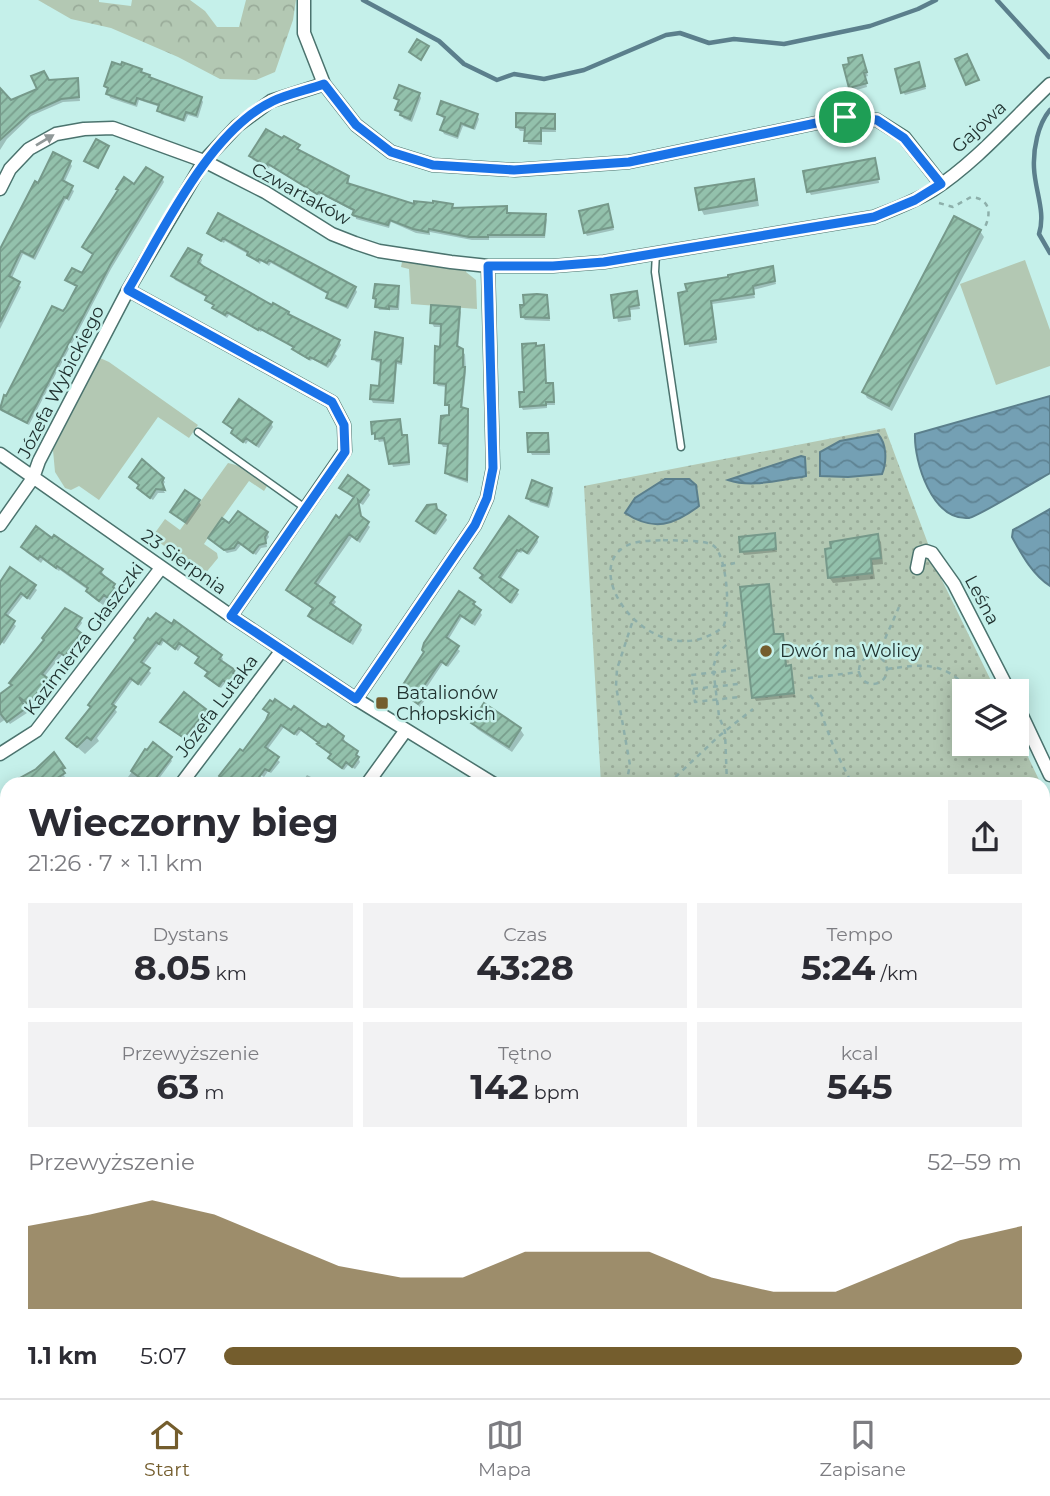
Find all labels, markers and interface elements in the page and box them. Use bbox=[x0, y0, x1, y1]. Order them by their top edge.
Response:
pin bbox=[815, 87, 875, 147]
street label: Gajowa bbox=[947, 96, 1011, 158]
icon: arrive bbox=[826, 98, 864, 136]
one-way arrow bbox=[35, 134, 55, 146]
street label: Czwartaków bbox=[248, 158, 355, 230]
street label: Józefa Wybickiego bbox=[13, 302, 109, 463]
street label: 23 Sierpnia bbox=[137, 525, 231, 599]
street label: Kazimierza Głaszczki bbox=[19, 558, 149, 720]
street label: Leśna bbox=[960, 571, 1004, 629]
place label: Dwór na Wolicy bbox=[780, 640, 921, 662]
marker: Dwór na Wolicy bbox=[758, 643, 774, 659]
street label: Józefa Lutaka bbox=[171, 650, 263, 762]
map controls bbox=[952, 679, 1029, 756]
button: layers bbox=[952, 679, 1029, 756]
place label: Batalionów Chłopskich bbox=[396, 682, 498, 725]
marker: Batalionów Chłopskich bbox=[374, 695, 390, 711]
text: Wieczorny bieg bbox=[28, 799, 339, 846]
button: share bbox=[948, 800, 1022, 874]
text: 21:26 · 7 × 1.1 km bbox=[28, 849, 203, 877]
text: Dystans bbox=[152, 923, 228, 946]
text: Czas bbox=[503, 923, 547, 946]
text: Tempo bbox=[827, 923, 893, 946]
text: 8.05 bbox=[134, 946, 211, 989]
text: 43:28 bbox=[476, 946, 574, 989]
text: 5:24 bbox=[801, 946, 875, 989]
text: km bbox=[211, 962, 247, 985]
text: /km bbox=[875, 962, 918, 985]
text: Przewyższenie bbox=[121, 1042, 259, 1065]
text: Tętno bbox=[498, 1042, 552, 1065]
text: kcal bbox=[841, 1042, 879, 1065]
text: 63 bbox=[156, 1065, 199, 1108]
text: 142 bbox=[470, 1065, 529, 1108]
text: 545 bbox=[827, 1065, 893, 1108]
text: m bbox=[199, 1081, 224, 1104]
text: bpm bbox=[529, 1081, 580, 1104]
text: Przewyższenie bbox=[28, 1148, 195, 1176]
text: 52–59 m bbox=[927, 1148, 1022, 1176]
text: 1.1 km bbox=[28, 1342, 97, 1370]
text: 5:07 bbox=[140, 1342, 187, 1370]
tab: Start bbox=[144, 1416, 190, 1481]
tab: Mapa bbox=[478, 1416, 531, 1481]
tab: Zapisane bbox=[820, 1416, 906, 1481]

